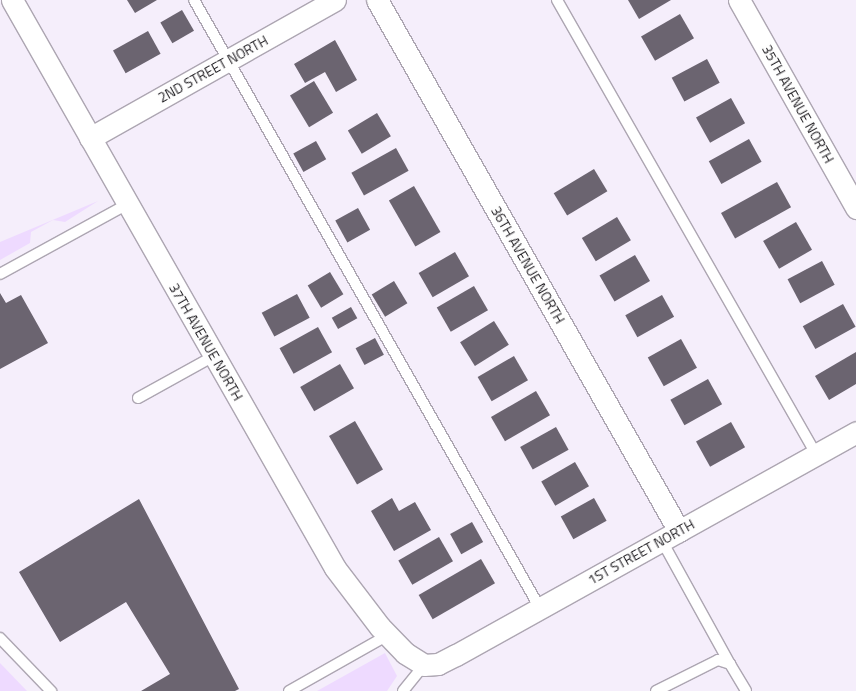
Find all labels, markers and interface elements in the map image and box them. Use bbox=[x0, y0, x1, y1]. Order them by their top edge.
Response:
street label: 2ND STREET NORTH bbox=[155, 32, 271, 106]
street label: 35TH AVENUE NORTH bbox=[758, 42, 838, 166]
street label: 36TH AVENUE NORTH bbox=[488, 203, 568, 327]
street label: 37TH AVENUE NORTH bbox=[166, 280, 246, 404]
street label: 1ST STREET NORTH bbox=[585, 516, 697, 588]

